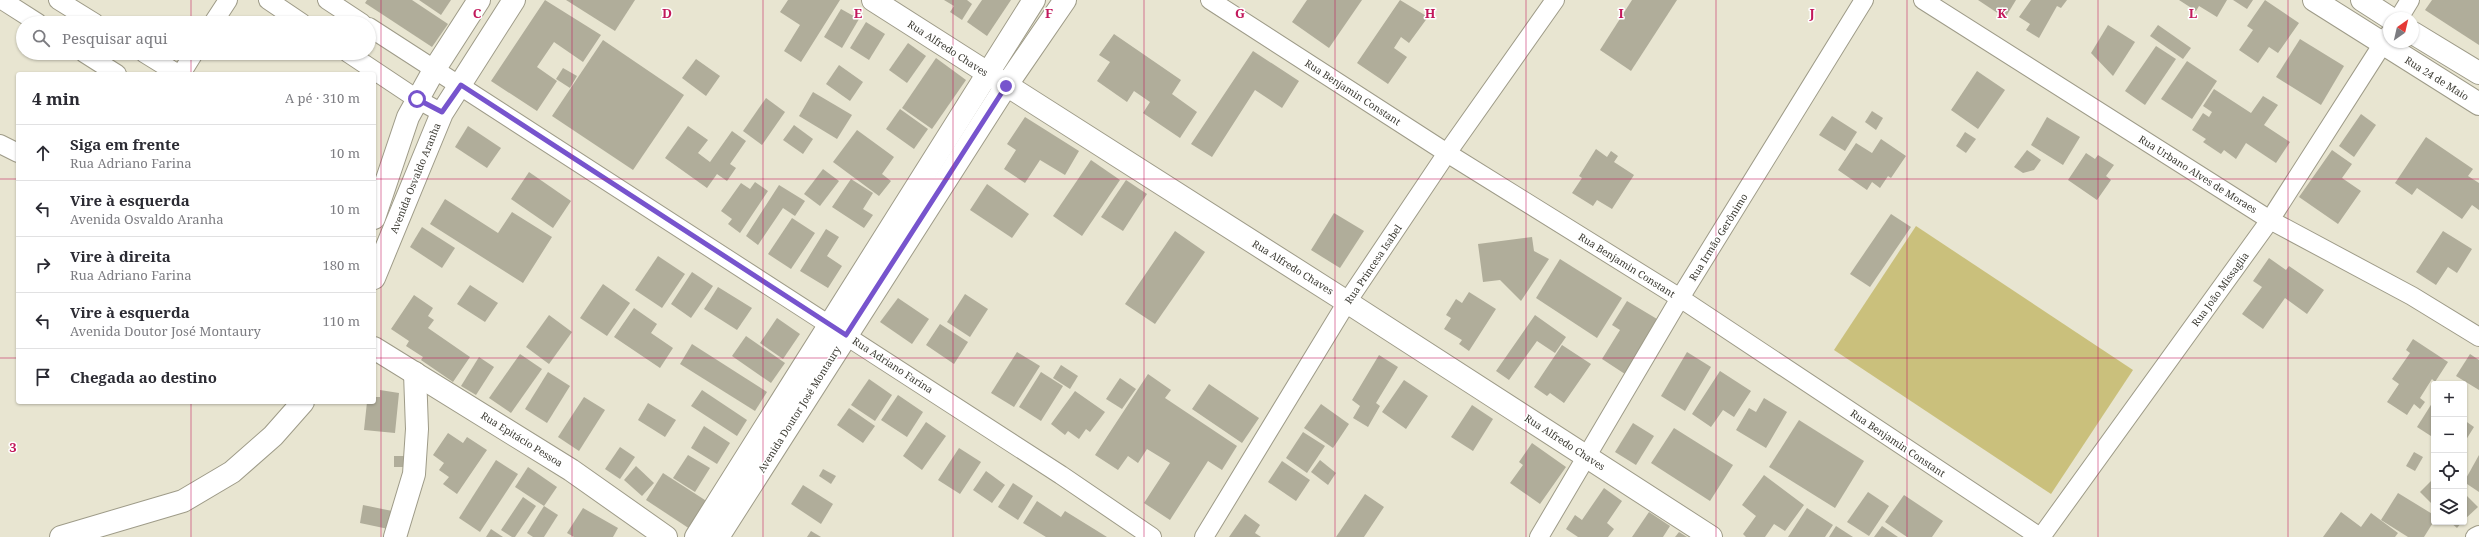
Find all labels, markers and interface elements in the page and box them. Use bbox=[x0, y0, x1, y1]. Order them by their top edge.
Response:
text: C bbox=[473, 4, 482, 22]
text: D bbox=[662, 4, 672, 22]
text: E bbox=[854, 4, 863, 22]
text: F bbox=[1045, 4, 1053, 22]
text: G bbox=[1235, 4, 1245, 22]
text: H bbox=[1425, 4, 1436, 22]
text: I bbox=[1618, 4, 1624, 22]
text: J bbox=[1808, 4, 1815, 22]
text: K bbox=[1997, 4, 2007, 22]
text: L bbox=[2189, 4, 2198, 22]
north arrow bbox=[2383, 12, 2419, 48]
search box bbox=[16, 16, 376, 60]
street label: Rua Alfredo Chaves bbox=[905, 17, 991, 80]
icon: search bbox=[30, 27, 52, 49]
text: Pesquisar aqui bbox=[62, 28, 168, 48]
street label: Rua 24 de Maio bbox=[2402, 53, 2472, 103]
street label: Rua Benjamin Constant bbox=[1302, 56, 1404, 129]
route end bbox=[997, 77, 1015, 95]
text: 4 min bbox=[32, 87, 80, 110]
text: A pé · 310 m bbox=[285, 89, 360, 107]
route start bbox=[408, 90, 426, 108]
street label: Avenida Osvaldo Aranha bbox=[386, 120, 444, 235]
street label: Rua Urbano Alves de Moraes bbox=[2136, 132, 2260, 217]
text: Siga em frente bbox=[70, 134, 180, 154]
icon: ahead bbox=[32, 142, 54, 164]
text: 10 m bbox=[330, 144, 360, 162]
text: Rua Adriano Farina bbox=[70, 154, 192, 172]
text: Vire à esquerda bbox=[70, 190, 190, 210]
street label: Rua Irmão Gerônimo bbox=[1685, 190, 1751, 283]
icon: left bbox=[32, 198, 54, 220]
text: 10 m bbox=[330, 200, 360, 218]
text: Avenida Osvaldo Aranha bbox=[70, 210, 224, 228]
street label: Rua Princesa Isabel bbox=[1341, 222, 1405, 306]
street label: Rua Benjamin Constant bbox=[1576, 229, 1679, 301]
street label: Rua Alfredo Chaves bbox=[1250, 236, 1337, 298]
text: Vire à direita bbox=[70, 246, 171, 266]
street label: Rua João Missaglia bbox=[2188, 249, 2252, 329]
icon: right bbox=[32, 254, 54, 276]
text: 180 m bbox=[323, 256, 360, 274]
text: Rua Adriano Farina bbox=[70, 266, 192, 284]
text: Vire à esquerda bbox=[70, 302, 190, 322]
icon: left bbox=[32, 310, 54, 332]
text: 110 m bbox=[323, 312, 360, 330]
text: Avenida Doutor José Montaury bbox=[70, 322, 261, 340]
street label: Rua Adriano Farina bbox=[850, 334, 936, 397]
street label: Avenida Doutor José Montaury bbox=[754, 343, 844, 475]
icon: arrive bbox=[32, 366, 54, 388]
text: Chegada ao destino bbox=[70, 367, 217, 387]
map controls bbox=[2431, 381, 2467, 525]
button: + bbox=[2431, 381, 2467, 417]
street label: Rua Benjamin Constant bbox=[1848, 406, 1949, 480]
street label: Rua Epitácio Pessoa bbox=[478, 408, 566, 470]
street label: Rua Alfredo Chaves bbox=[1522, 411, 1608, 474]
button: − bbox=[2431, 417, 2467, 453]
text: 3 bbox=[9, 438, 17, 456]
button: locate bbox=[2431, 453, 2467, 489]
button: layers bbox=[2431, 489, 2467, 525]

